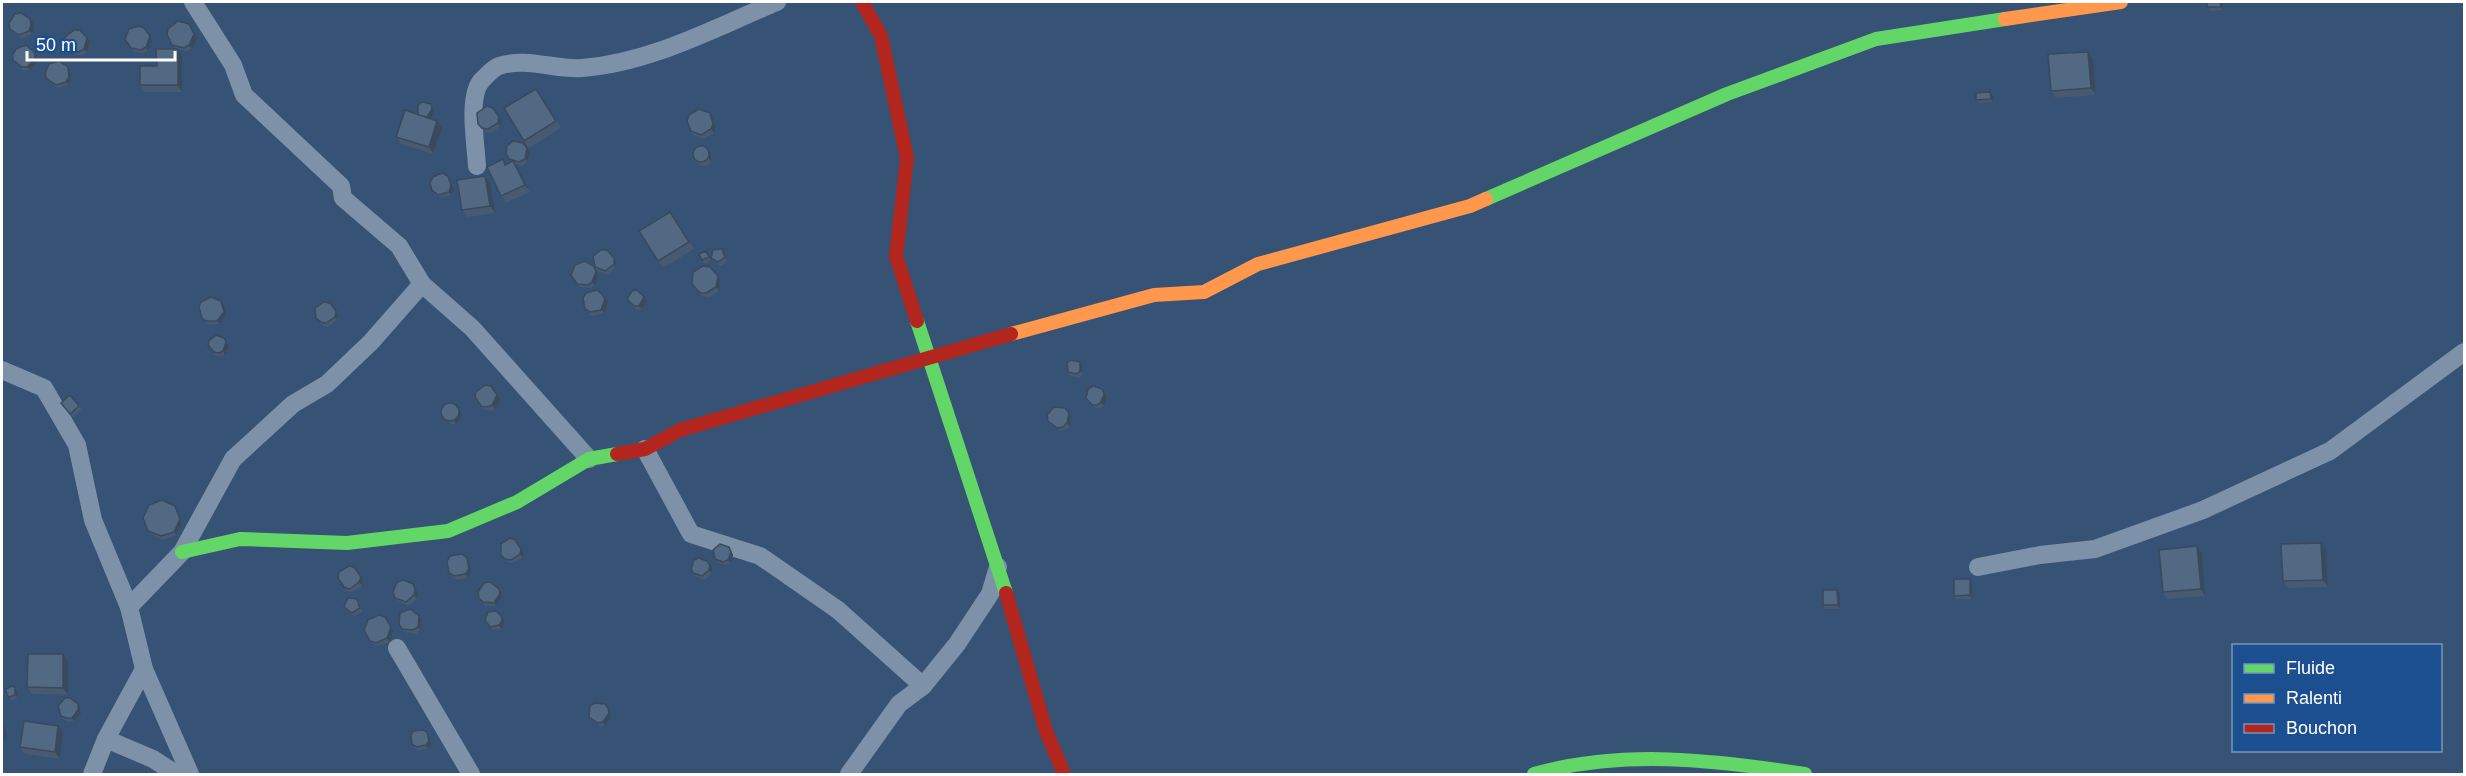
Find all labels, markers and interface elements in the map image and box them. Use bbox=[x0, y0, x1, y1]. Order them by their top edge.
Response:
scale bar bbox=[27, 24, 176, 62]
text: 50 m bbox=[36, 35, 76, 55]
legend bbox=[2232, 644, 2442, 752]
text: Fluide bbox=[2286, 658, 2335, 678]
text: Ralenti bbox=[2286, 688, 2342, 708]
text: Bouchon bbox=[2286, 718, 2357, 738]

